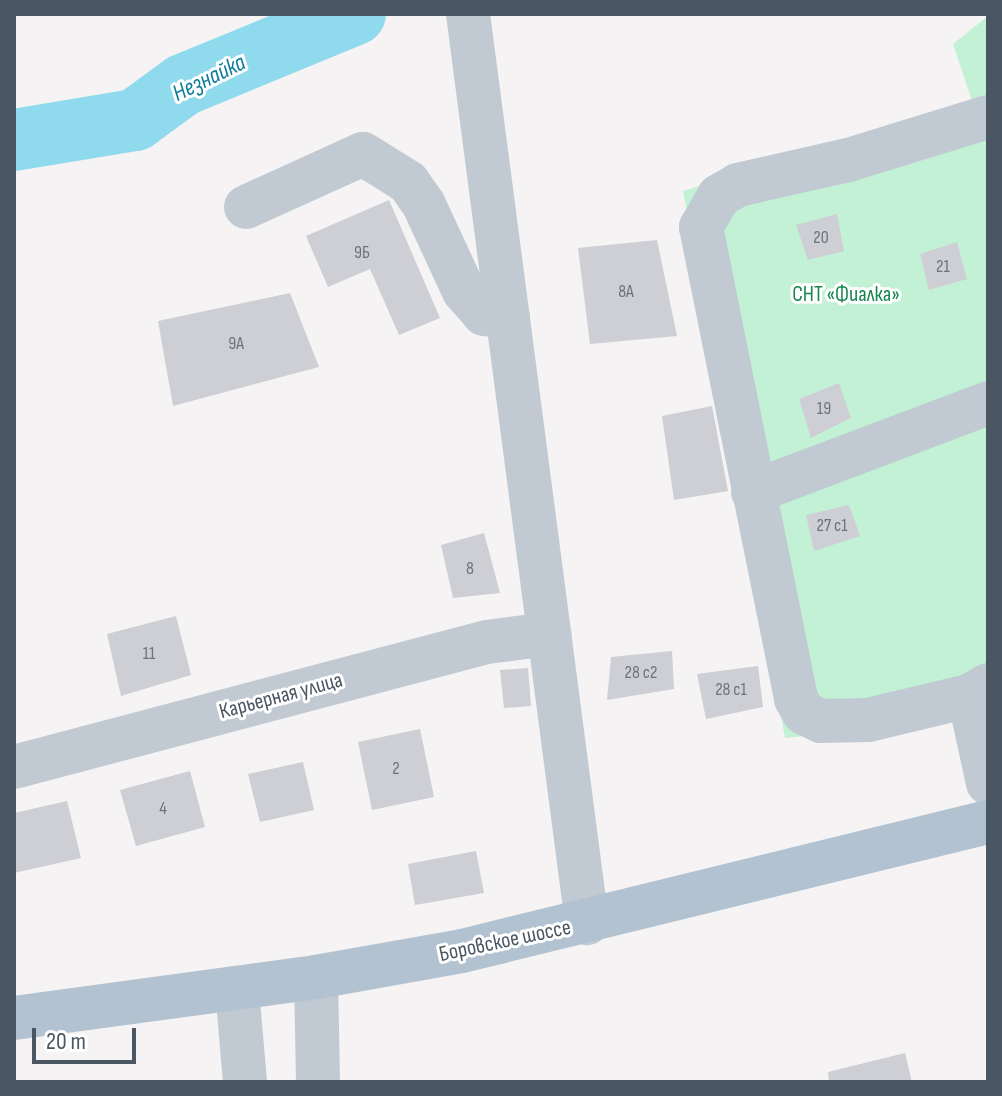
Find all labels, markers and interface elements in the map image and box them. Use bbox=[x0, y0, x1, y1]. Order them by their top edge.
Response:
water label: Незнайка bbox=[168, 48, 250, 108]
house number: 20 bbox=[813, 227, 829, 249]
house number: 9Б bbox=[354, 242, 370, 264]
house number: 21 bbox=[936, 256, 950, 278]
house number: 8А bbox=[618, 281, 634, 303]
park label: СНТ «Фиалка» bbox=[792, 282, 900, 308]
house number: 9А bbox=[228, 333, 244, 355]
house number: 19 bbox=[817, 398, 831, 420]
house number: 27 с1 bbox=[817, 515, 847, 537]
house number: 8 bbox=[466, 558, 474, 580]
house number: 11 bbox=[143, 643, 155, 665]
house number: 28 с2 bbox=[625, 662, 657, 684]
street label: Карьерная улица bbox=[216, 667, 346, 725]
house number: 28 с1 bbox=[715, 679, 747, 701]
house number: 2 bbox=[392, 758, 400, 780]
house number: 4 bbox=[159, 798, 167, 820]
street label: Боровское шоссе bbox=[437, 914, 573, 968]
scale bar bbox=[36, 1012, 140, 1062]
text: 20 m bbox=[46, 1027, 86, 1056]

